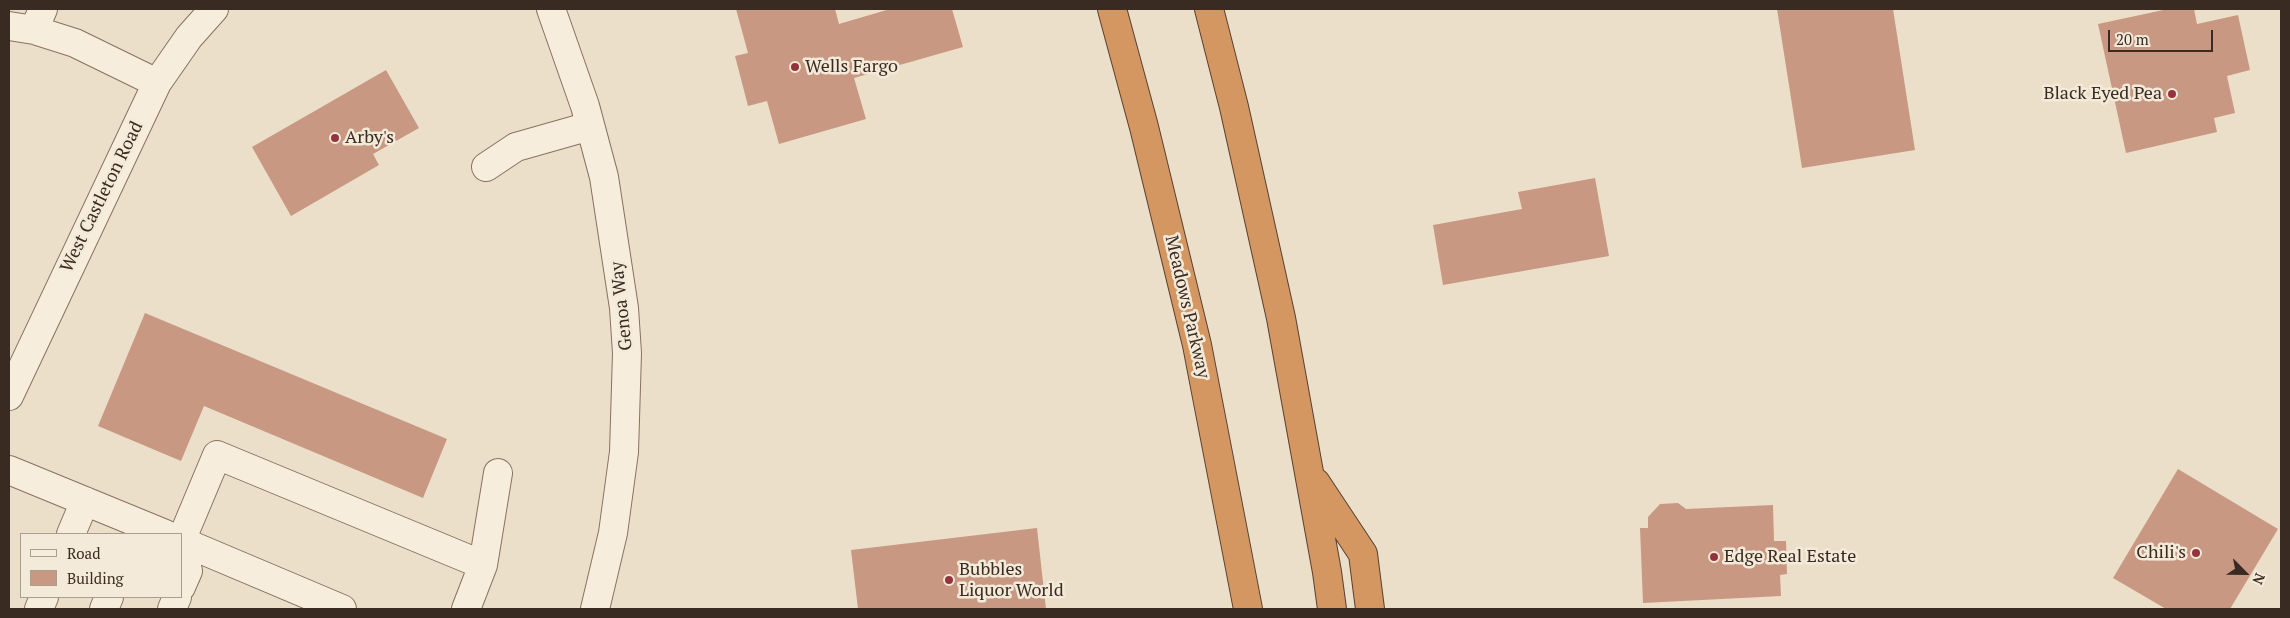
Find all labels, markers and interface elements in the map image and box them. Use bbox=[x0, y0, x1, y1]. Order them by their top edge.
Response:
scale bar bbox=[2110, 20, 2215, 52]
text: 20 m bbox=[2116, 29, 2149, 49]
place label: Wells Fargo bbox=[805, 56, 898, 78]
marker: Wells Fargo bbox=[789, 61, 801, 73]
place label: Black Eyed Pea bbox=[2043, 83, 2162, 105]
marker: Black Eyed Pea bbox=[2166, 88, 2178, 100]
street label: West Castleton Road bbox=[56, 118, 148, 276]
place label: Arby's bbox=[345, 127, 394, 149]
marker: Arby's bbox=[329, 132, 341, 144]
street label: Meadows Parkway bbox=[1160, 233, 1214, 381]
street label: Genoa Way bbox=[607, 260, 637, 352]
legend bbox=[20, 533, 182, 598]
place label: Chili's bbox=[2136, 542, 2186, 564]
text: Road bbox=[67, 543, 100, 563]
place label: Edge Real Estate bbox=[1724, 546, 1856, 568]
marker: Chili's bbox=[2190, 547, 2202, 559]
north arrow bbox=[2220, 548, 2270, 598]
marker: Edge Real Estate bbox=[1708, 551, 1720, 563]
place label: Bubbles Liquor World bbox=[959, 559, 1064, 602]
text: Building bbox=[67, 568, 124, 588]
text: N bbox=[2248, 570, 2270, 588]
marker: Bubbles Liquor World bbox=[943, 574, 955, 586]

